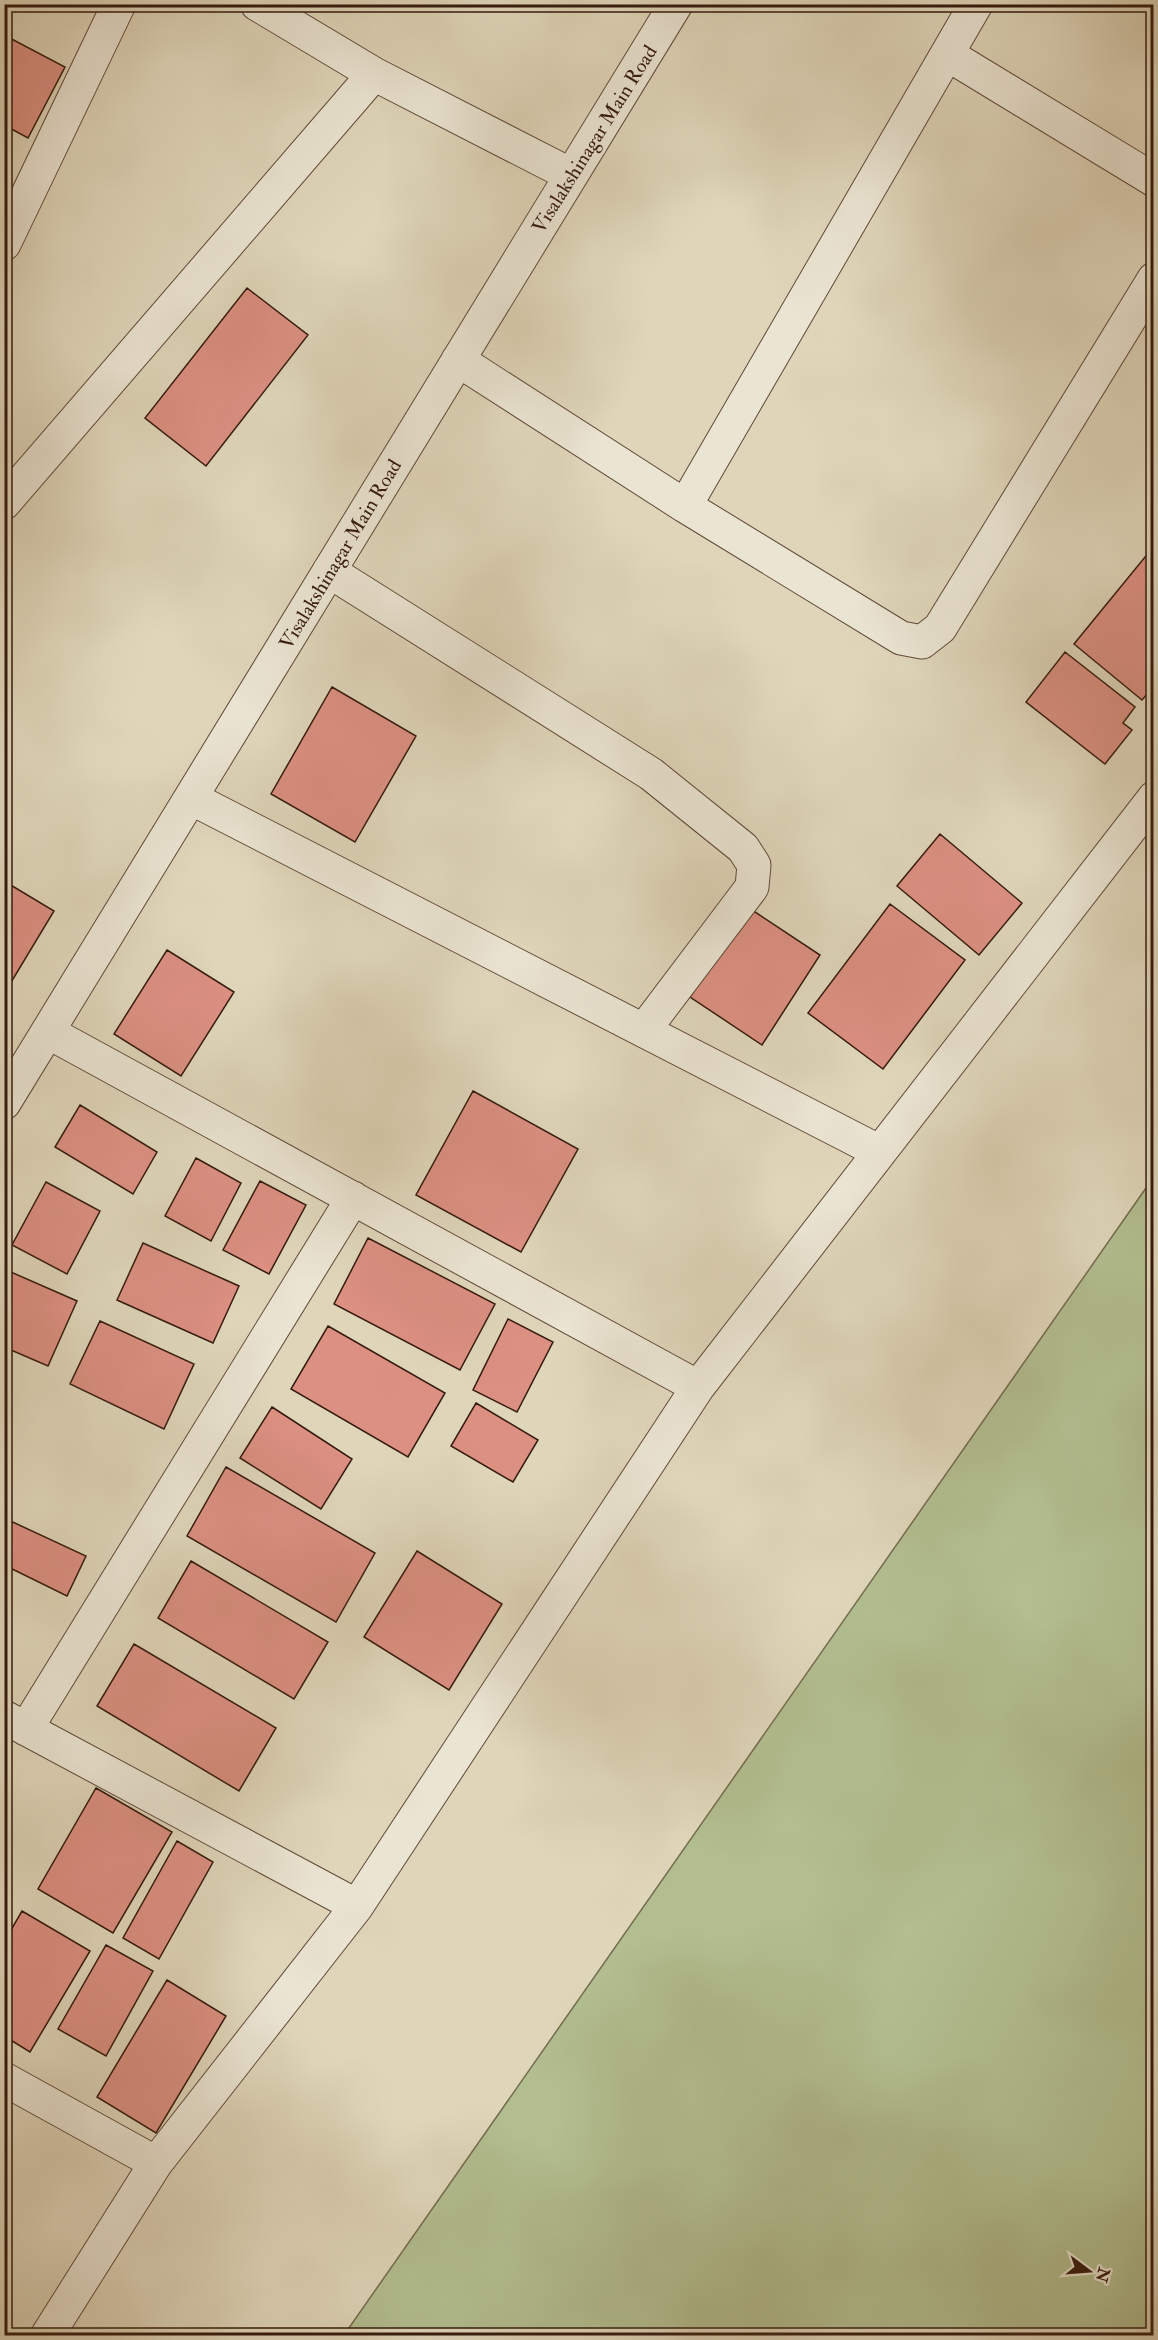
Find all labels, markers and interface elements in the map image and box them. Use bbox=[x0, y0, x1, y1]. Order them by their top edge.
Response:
street label: Visalakshinagar Main Road bbox=[526, 40, 663, 238]
street label: Visalakshinagar Main Road bbox=[274, 455, 407, 654]
north arrow bbox=[1059, 2241, 1119, 2301]
text: N bbox=[1091, 2264, 1114, 2285]

